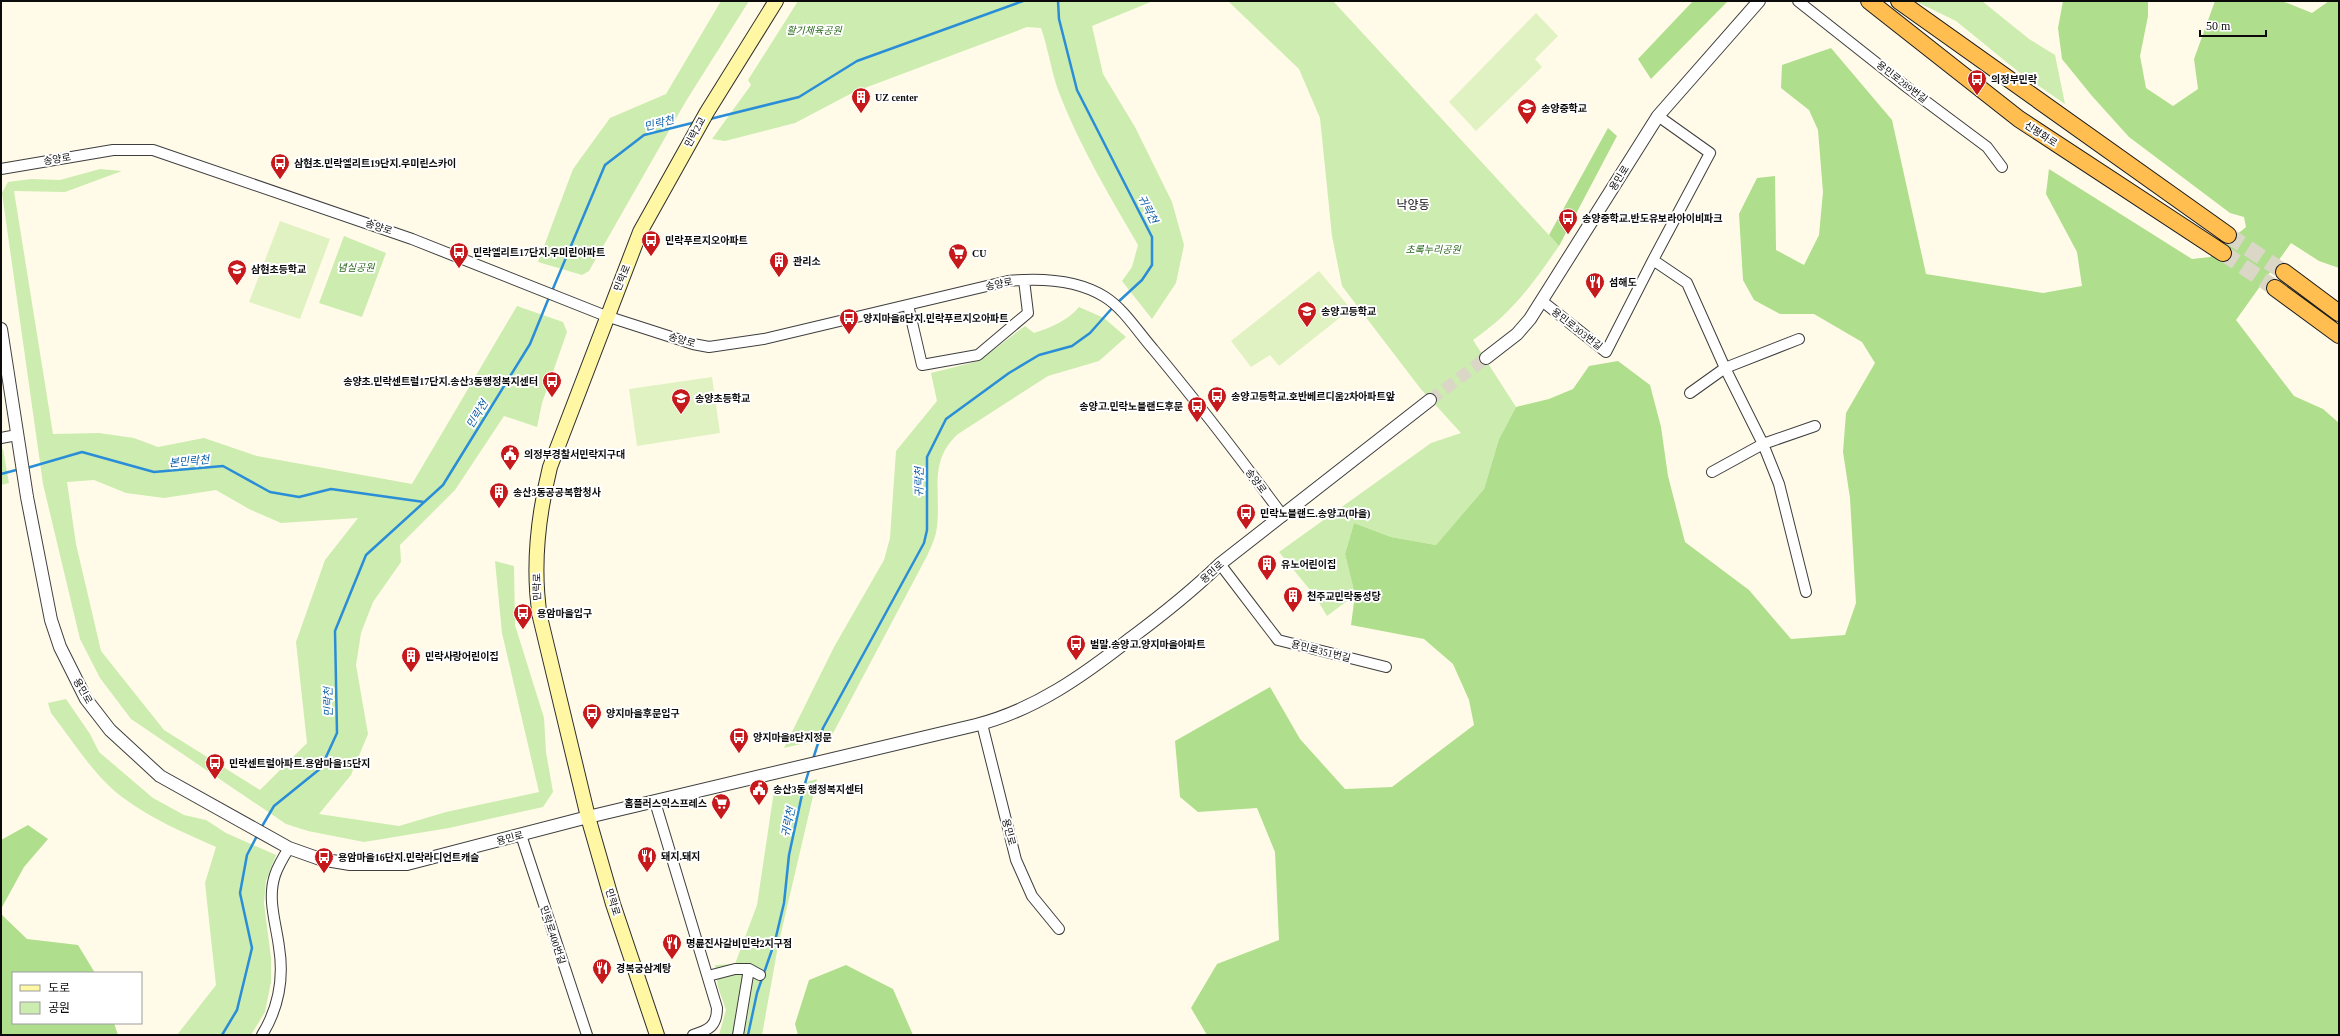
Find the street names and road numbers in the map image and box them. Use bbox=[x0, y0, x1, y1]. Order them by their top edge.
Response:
street label: 용민로289번길 bbox=[1875, 59, 1929, 105]
street label: 민락2교 bbox=[682, 115, 708, 149]
street label: 신평화로 bbox=[2023, 119, 2059, 149]
street label: 송양로 bbox=[42, 151, 72, 167]
street label: 용민로 bbox=[1607, 163, 1631, 193]
street label: 송양로 bbox=[364, 218, 394, 236]
street label: 민락로 bbox=[612, 263, 632, 293]
street label: 송양로 bbox=[984, 276, 1014, 292]
street label: 용민로303번길 bbox=[1550, 306, 1604, 352]
street label: 송양로 bbox=[667, 331, 697, 349]
street label: 송양로 bbox=[1243, 467, 1269, 495]
street label: 용민로 bbox=[1198, 559, 1226, 585]
street label: 민락로 bbox=[531, 573, 543, 601]
street label: 용민로351번길 bbox=[1290, 638, 1352, 664]
street label: 용민로 bbox=[71, 676, 95, 706]
street label: 용민로 bbox=[1000, 817, 1018, 847]
street label: 용민로 bbox=[495, 829, 525, 847]
street label: 민락로 bbox=[604, 887, 622, 917]
street label: 민락로400번길 bbox=[538, 904, 568, 966]

